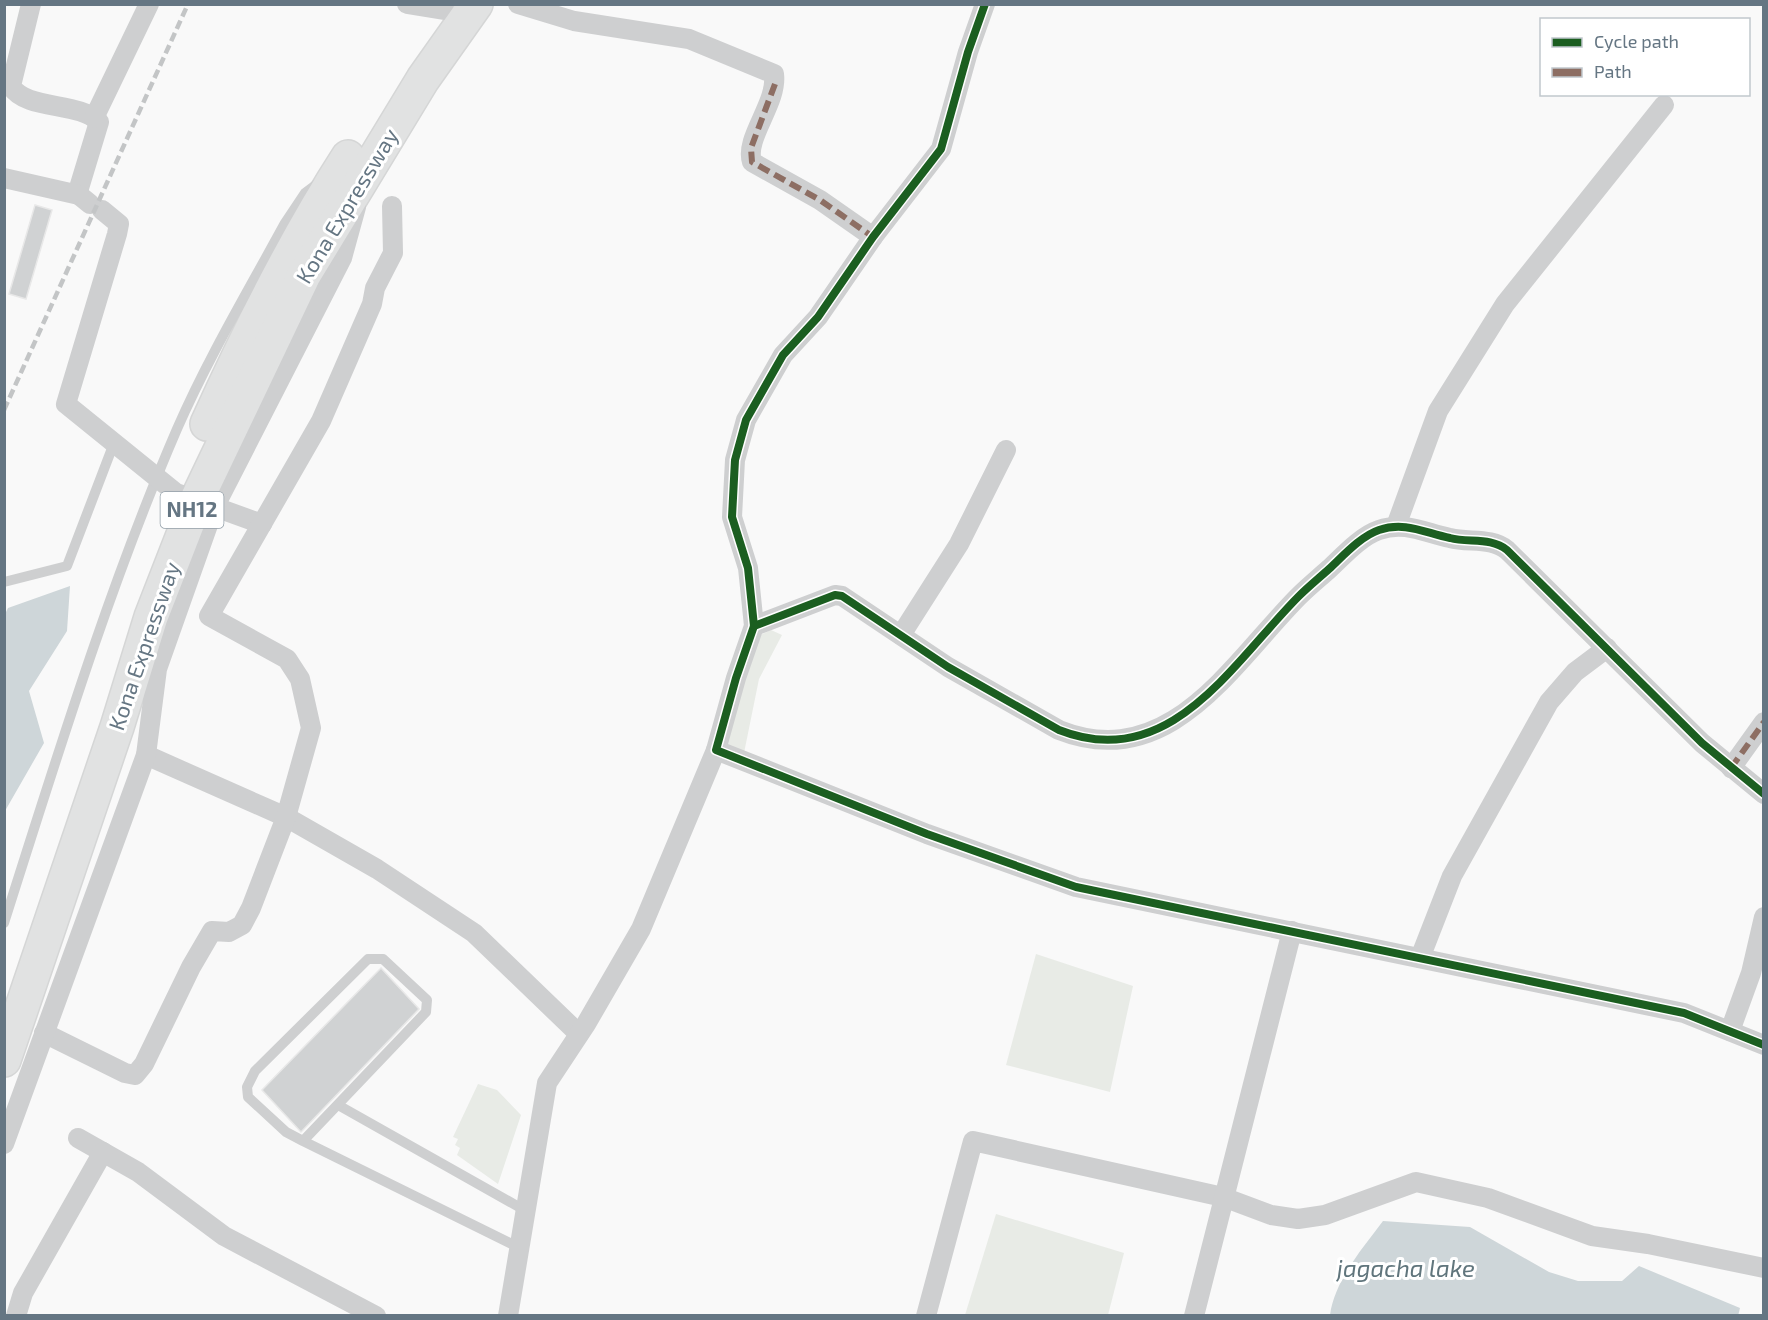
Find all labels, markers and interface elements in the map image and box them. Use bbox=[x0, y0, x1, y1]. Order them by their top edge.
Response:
legend bbox=[1540, 18, 1750, 96]
text: Cycle path bbox=[1594, 30, 1679, 52]
text: Path bbox=[1594, 60, 1632, 82]
street label: Kona Expressway bbox=[290, 123, 403, 288]
road number: NH12 bbox=[160, 492, 224, 528]
street label: Kona Expressway bbox=[102, 558, 184, 733]
water label: jagacha lake bbox=[1336, 1253, 1475, 1282]

